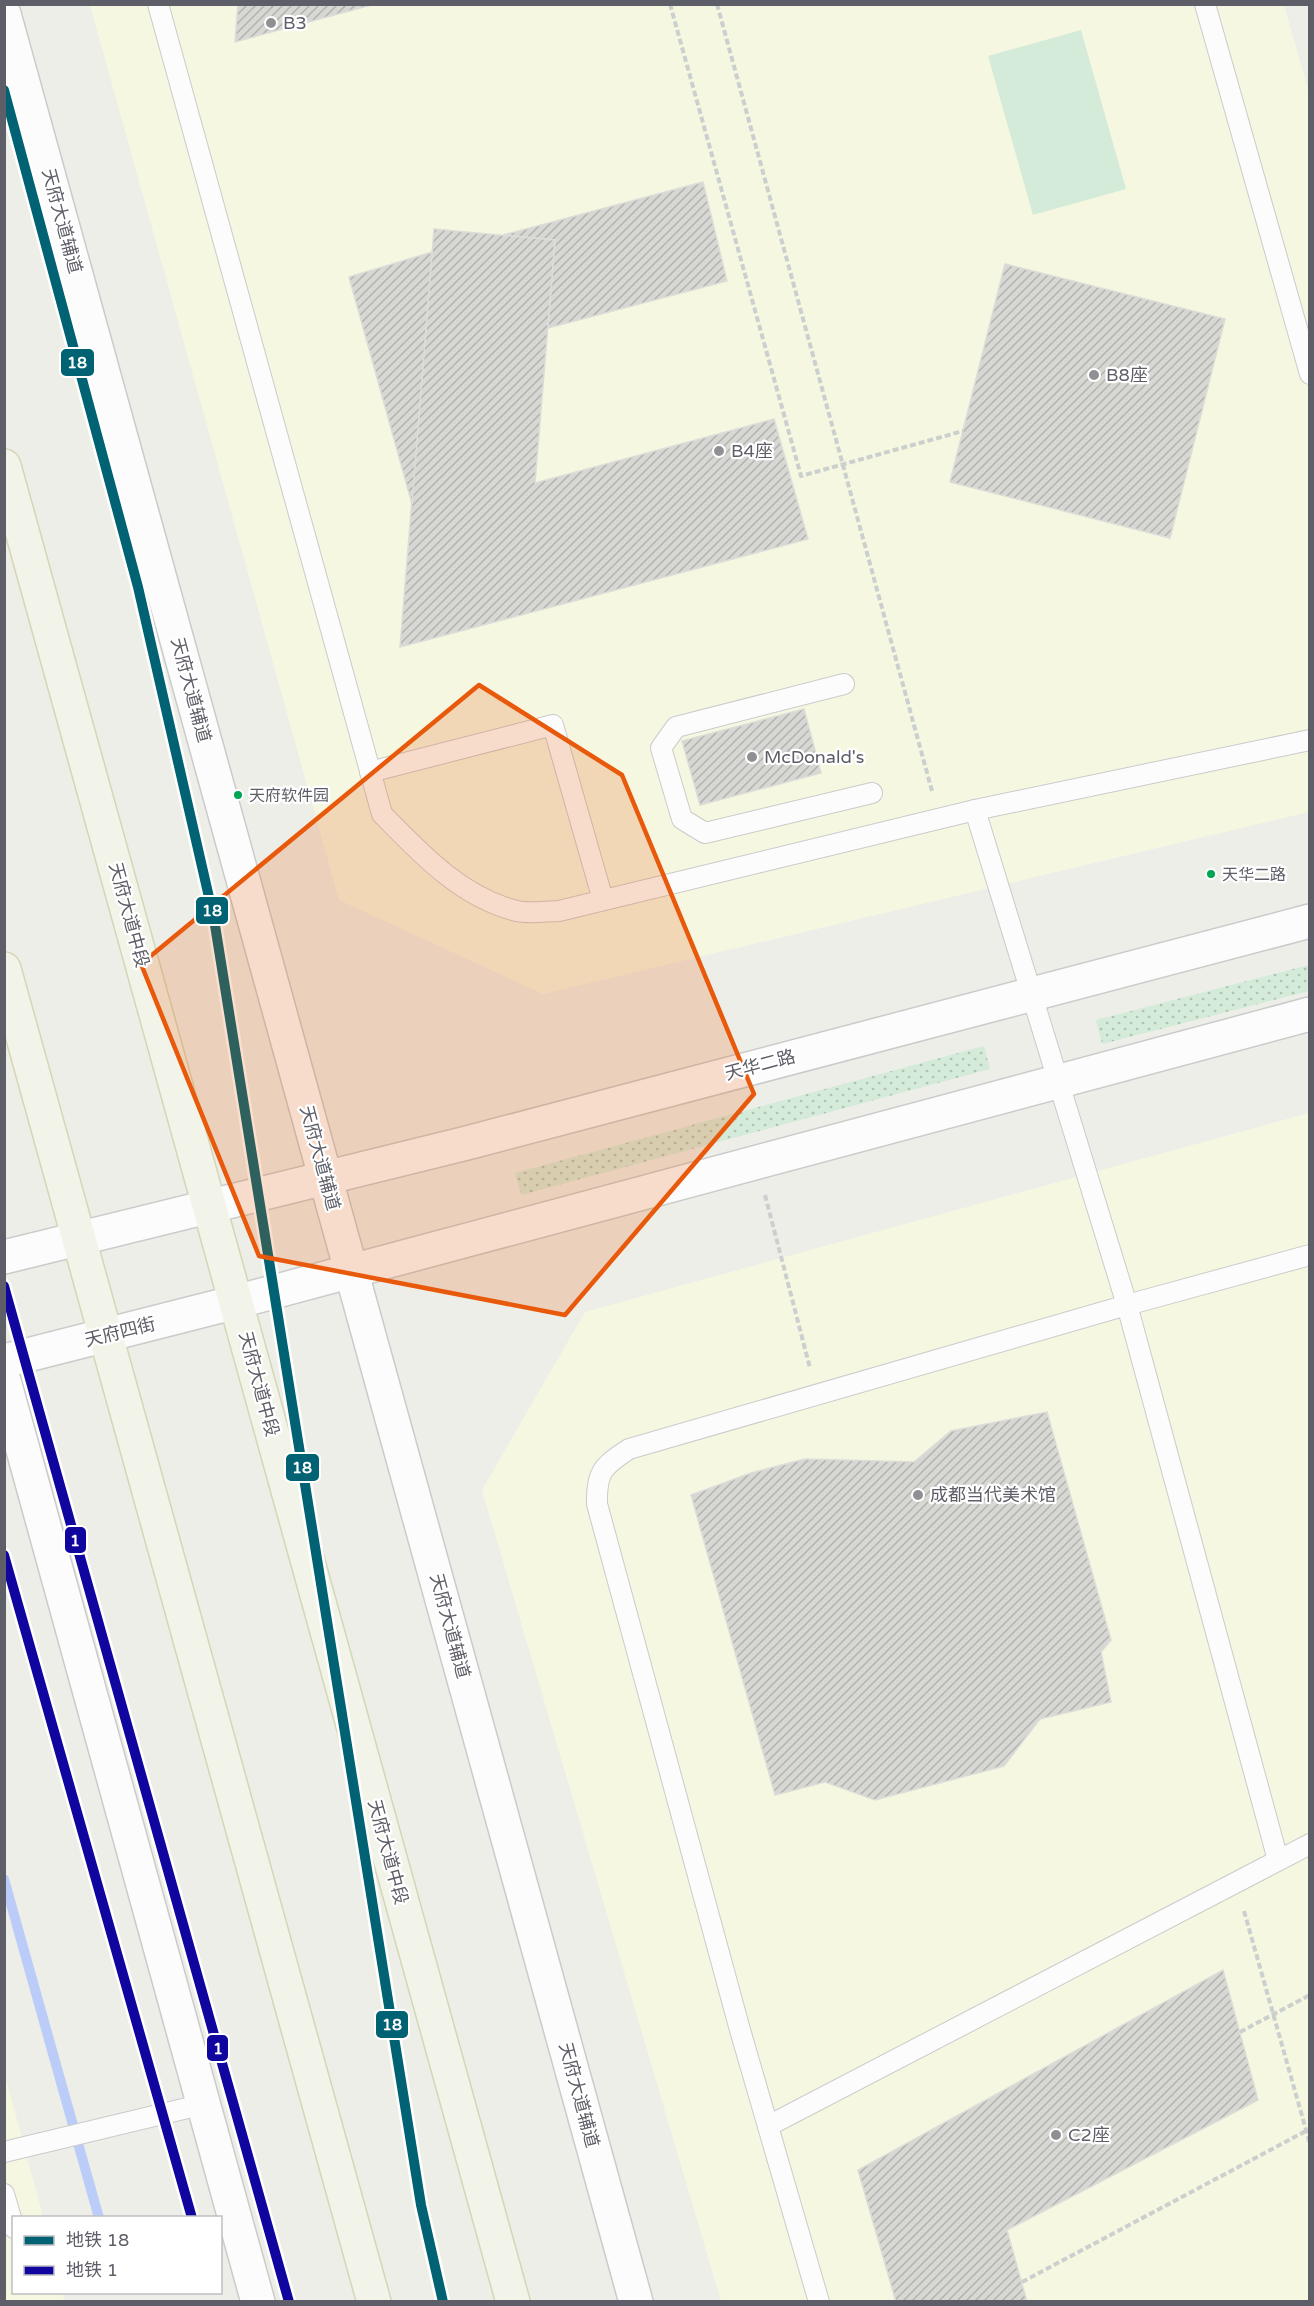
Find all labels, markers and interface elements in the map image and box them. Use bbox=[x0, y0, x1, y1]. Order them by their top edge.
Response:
place label: B3 bbox=[283, 12, 307, 34]
marker: B3 bbox=[264, 16, 278, 30]
street label: 天府大道辅道 bbox=[37, 166, 87, 276]
line badge: 18 bbox=[60, 348, 95, 377]
text: 18 bbox=[67, 353, 87, 373]
place label: B8座 bbox=[1106, 364, 1148, 386]
marker: B8座 bbox=[1087, 368, 1101, 382]
place label: B4座 bbox=[731, 440, 773, 462]
marker: B4座 bbox=[712, 444, 726, 458]
street label: 天府大道辅道 bbox=[166, 635, 216, 745]
place label: McDonald's bbox=[764, 746, 864, 768]
marker: McDonald's bbox=[745, 750, 759, 764]
place label: 天府软件园 bbox=[249, 786, 329, 806]
marker: 天府软件园 bbox=[232, 789, 244, 801]
street label: 天府大道中段 bbox=[104, 860, 154, 970]
place label: 天华二路 bbox=[1222, 865, 1286, 885]
marker: 天华二路 bbox=[1205, 868, 1217, 880]
line badge: 18 bbox=[195, 896, 229, 925]
text: 18 bbox=[202, 901, 222, 921]
street label: 天华二路 bbox=[722, 1045, 798, 1085]
street label: 天府大道辅道 bbox=[295, 1103, 345, 1213]
street label: 天府四街 bbox=[82, 1313, 158, 1351]
street label: 天府大道中段 bbox=[234, 1329, 284, 1439]
line badge: 18 bbox=[285, 1453, 320, 1482]
text: 18 bbox=[292, 1458, 312, 1478]
place label: 成都当代美术馆 bbox=[930, 1484, 1056, 1506]
marker: 成都当代美术馆 bbox=[911, 1488, 925, 1502]
line badge: 1 bbox=[64, 1526, 87, 1554]
text: 1 bbox=[70, 1531, 80, 1551]
street label: 天府大道辅道 bbox=[425, 1571, 475, 1681]
street label: 天府大道中段 bbox=[363, 1797, 413, 1907]
line badge: 18 bbox=[375, 2010, 409, 2039]
text: 18 bbox=[382, 2015, 402, 2035]
line badge: 1 bbox=[206, 2034, 229, 2062]
text: 1 bbox=[213, 2039, 223, 2059]
street label: 天府大道辅道 bbox=[554, 2040, 604, 2150]
place label: C2座 bbox=[1068, 2124, 1110, 2146]
marker: C2座 bbox=[1049, 2128, 1063, 2142]
legend bbox=[12, 2216, 222, 2294]
text: 地铁 18 bbox=[66, 2229, 129, 2251]
text: 地铁 1 bbox=[66, 2259, 118, 2281]

